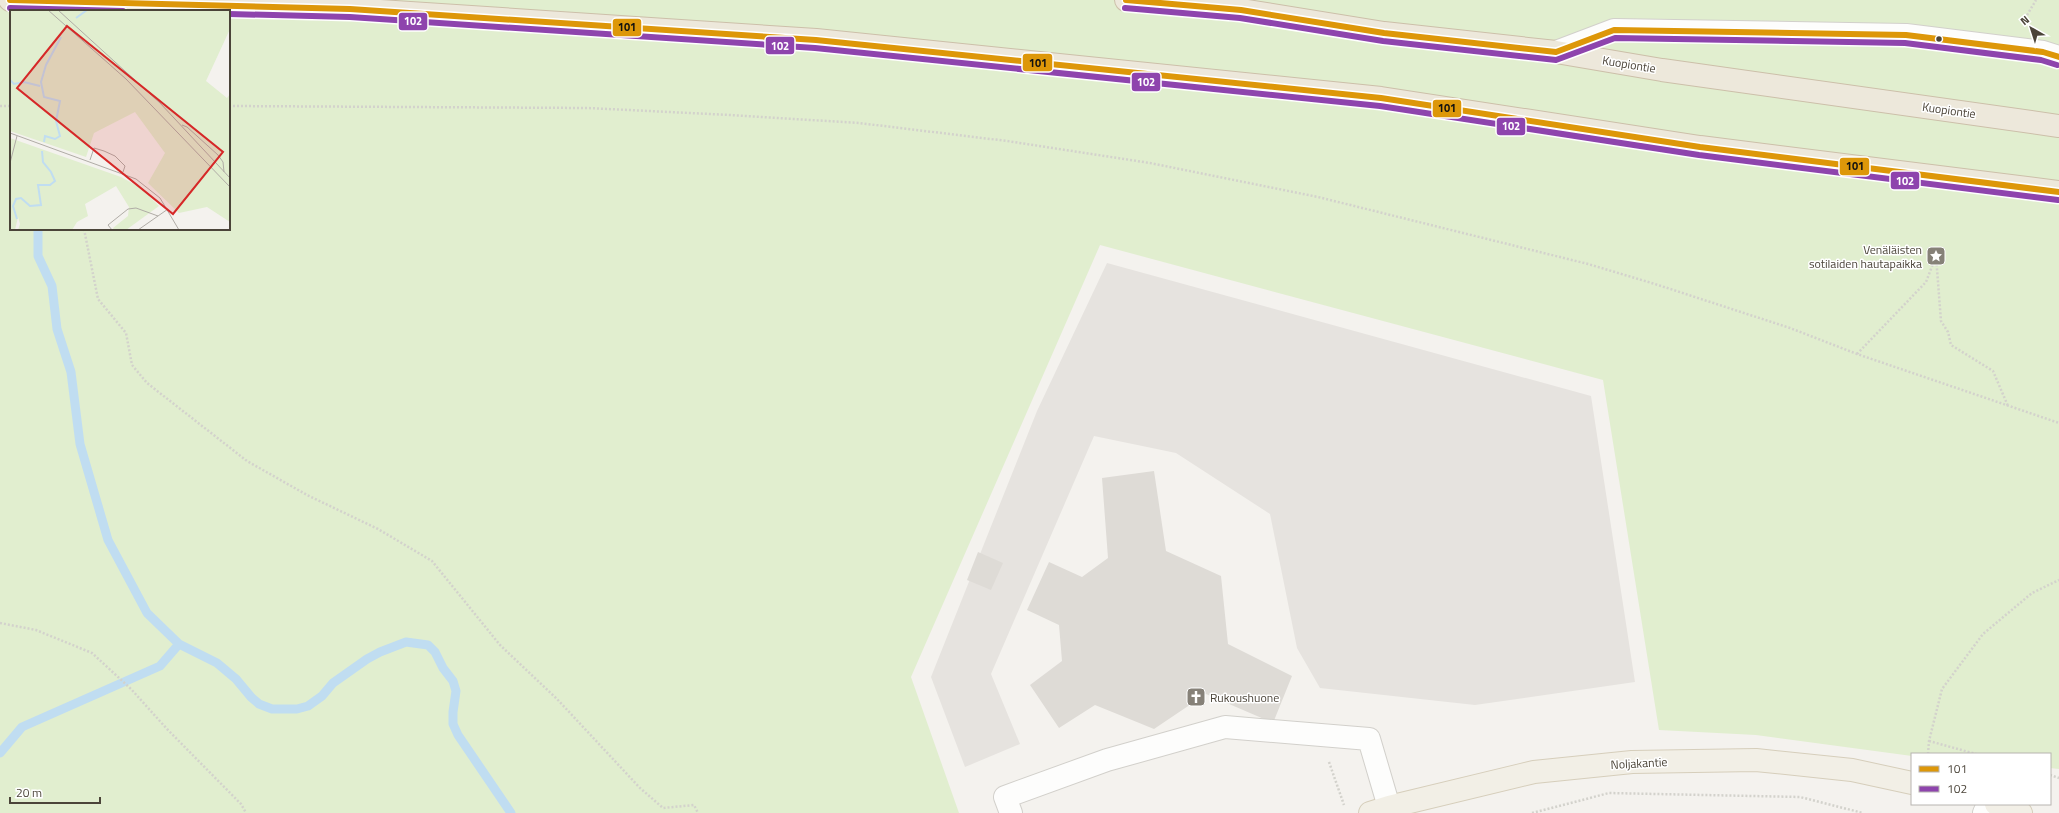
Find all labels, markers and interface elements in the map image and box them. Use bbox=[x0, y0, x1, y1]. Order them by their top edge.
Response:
north arrow bbox=[2011, 8, 2051, 48]
inset map bbox=[10, 10, 230, 230]
line badge: 102 bbox=[398, 12, 428, 31]
text: N bbox=[2017, 12, 2033, 29]
text: 102 bbox=[404, 13, 422, 29]
line badge: 101 bbox=[612, 18, 642, 37]
text: 101 bbox=[618, 19, 636, 35]
unlabelled marker bbox=[1934, 34, 1944, 44]
line badge: 102 bbox=[765, 36, 795, 55]
text: 102 bbox=[771, 38, 789, 54]
street label: Kuopiontie bbox=[1601, 50, 1657, 78]
line badge: 101 bbox=[1022, 53, 1053, 72]
text: 101 bbox=[1029, 55, 1047, 71]
line badge: 102 bbox=[1131, 72, 1161, 92]
text: 102 bbox=[1137, 74, 1155, 90]
street label: Kuopiontie bbox=[1921, 97, 1977, 123]
line badge: 101 bbox=[1432, 99, 1462, 118]
text: 101 bbox=[1438, 100, 1456, 116]
line badge: 102 bbox=[1496, 117, 1526, 136]
text: 102 bbox=[1502, 118, 1520, 134]
line badge: 101 bbox=[1839, 157, 1870, 176]
text: 101 bbox=[1846, 158, 1864, 174]
line badge: 102 bbox=[1890, 171, 1920, 190]
text: 102 bbox=[1896, 173, 1914, 189]
place label: Venäläisten sotilaiden hautapaikka bbox=[1809, 240, 1922, 273]
place icon: Venäläisten sotilaiden hautapaikka bbox=[1925, 245, 1947, 267]
church icon: Rukoushuone bbox=[1185, 686, 1207, 708]
place label: Rukoushuone bbox=[1210, 688, 1279, 707]
street label: Noljakantie bbox=[1610, 752, 1668, 774]
legend bbox=[1911, 753, 2051, 805]
text: 101 bbox=[1947, 759, 1967, 778]
scale bar bbox=[10, 779, 100, 805]
text: 102 bbox=[1947, 779, 1967, 798]
text: 20 m bbox=[16, 783, 42, 802]

